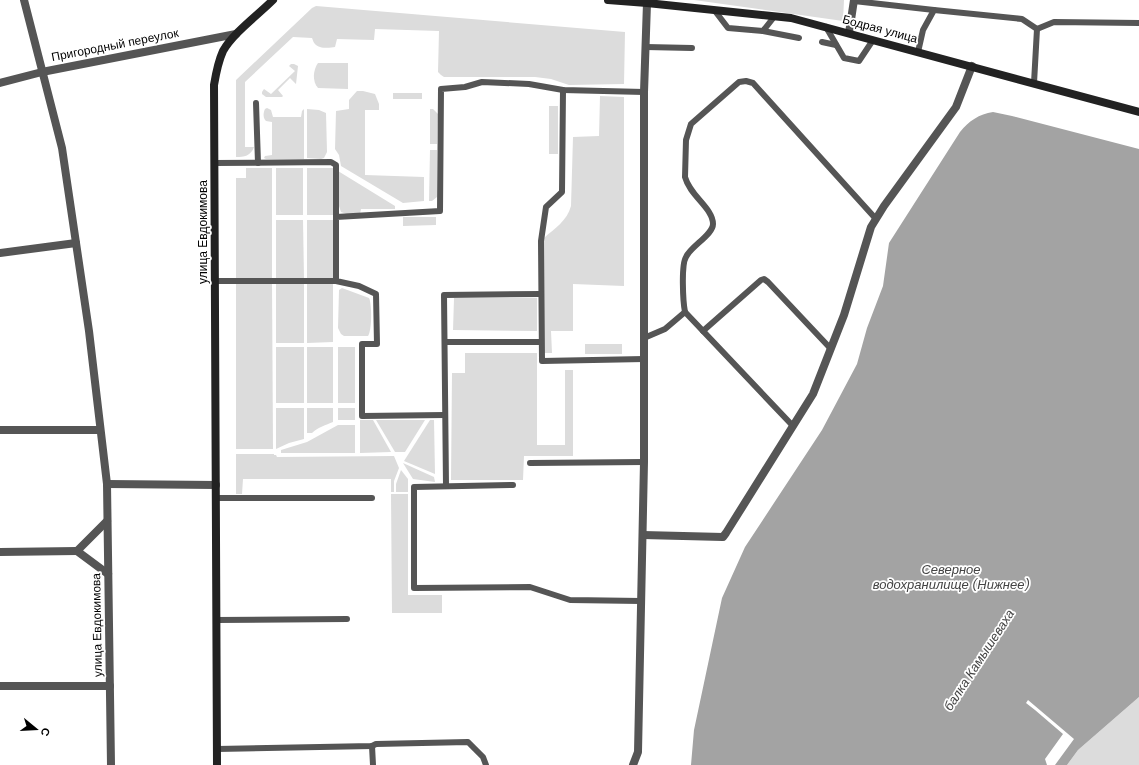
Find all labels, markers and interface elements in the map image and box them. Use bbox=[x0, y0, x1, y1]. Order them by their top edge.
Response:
street label: Бодрая улица bbox=[841, 11, 920, 47]
street label: Пригородный переулок bbox=[50, 25, 181, 65]
street label: улица Евдокимова bbox=[195, 180, 211, 284]
water label: Северное водохранилище (Нижнее) bbox=[873, 561, 1029, 593]
street label: улица Евдокимова bbox=[88, 573, 106, 677]
water label: балка Камышеваха bbox=[940, 606, 1018, 714]
north arrow bbox=[16, 709, 56, 749]
text: С bbox=[38, 726, 53, 738]

